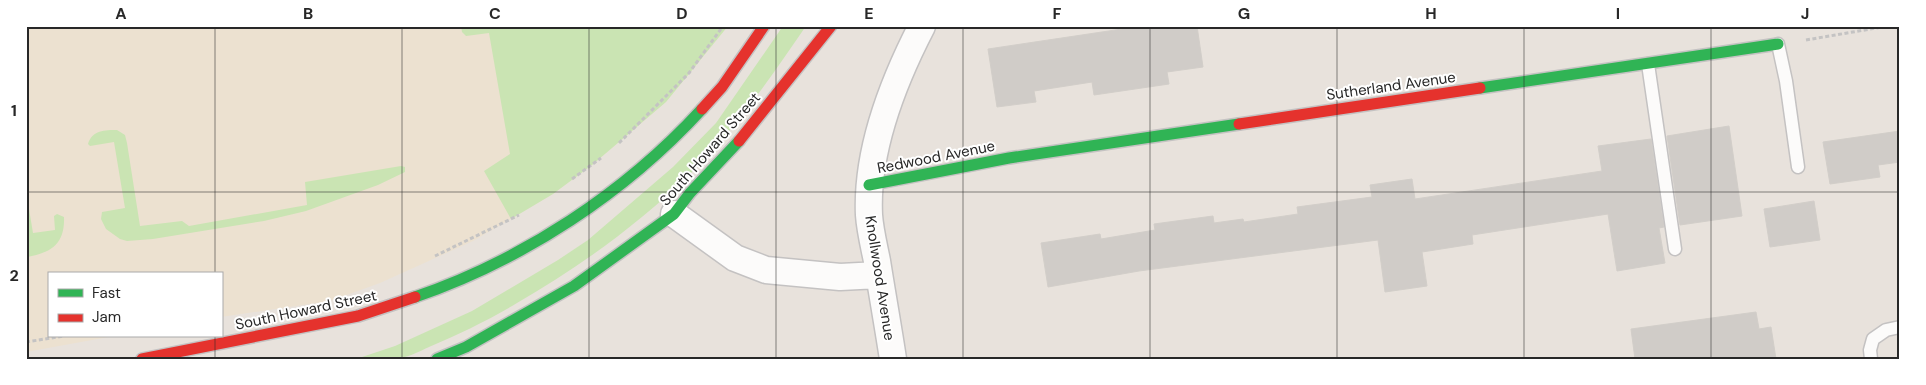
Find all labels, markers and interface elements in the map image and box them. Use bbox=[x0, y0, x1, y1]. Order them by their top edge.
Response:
text: A bbox=[115, 3, 127, 24]
text: B bbox=[303, 3, 313, 24]
text: C bbox=[489, 3, 501, 24]
text: D bbox=[676, 3, 688, 24]
text: E bbox=[864, 3, 874, 24]
text: F bbox=[1053, 3, 1062, 24]
text: G bbox=[1238, 3, 1250, 24]
text: H bbox=[1425, 3, 1437, 24]
text: I bbox=[1616, 3, 1620, 24]
text: J bbox=[1801, 3, 1809, 24]
street label: Sutherland Avenue bbox=[1325, 67, 1457, 105]
street label: South Howard Street bbox=[655, 88, 765, 210]
text: 1 bbox=[11, 100, 17, 121]
street label: Redwood Avenue bbox=[875, 136, 997, 178]
street label: Knollwood Avenue bbox=[860, 214, 900, 342]
text: 2 bbox=[9, 265, 19, 286]
legend bbox=[48, 272, 222, 338]
text: Fast bbox=[92, 283, 121, 303]
street label: South Howard Street bbox=[233, 285, 379, 335]
text: Jam bbox=[92, 307, 121, 327]

